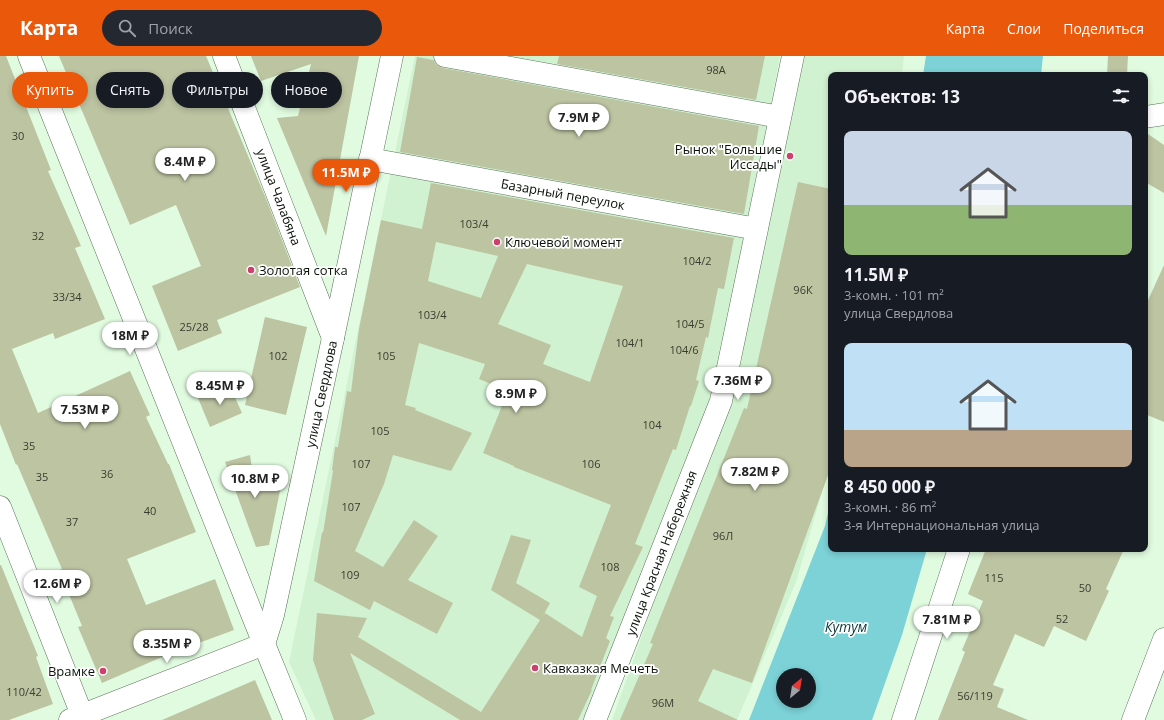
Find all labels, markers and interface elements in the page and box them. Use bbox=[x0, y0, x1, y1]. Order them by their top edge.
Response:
search box bbox=[102, 10, 382, 46]
text: Карта bbox=[20, 15, 78, 41]
icon: search bbox=[116, 17, 138, 39]
text: Поиск bbox=[148, 18, 193, 38]
text: Карта bbox=[946, 19, 985, 38]
text: Слои bbox=[1007, 19, 1041, 38]
text: Поделиться bbox=[1063, 19, 1144, 38]
house number: 98А bbox=[706, 62, 726, 77]
chip: Купить bbox=[12, 72, 88, 108]
chip: Снять bbox=[96, 72, 164, 108]
chip: Фильтры bbox=[172, 72, 263, 108]
chip: Новое bbox=[271, 72, 342, 108]
text: Объектов: 13 bbox=[844, 85, 960, 108]
icon: filters bbox=[1110, 85, 1132, 107]
pin: 7.9M ₽ bbox=[546, 104, 612, 138]
text: 7.9M ₽ bbox=[558, 108, 600, 126]
house number: 30 bbox=[12, 128, 24, 143]
place label: Рынок "Большие Иссады" bbox=[675, 140, 782, 173]
street label: улица Чалабяна bbox=[252, 146, 306, 248]
pin: 8.4M ₽ bbox=[152, 148, 218, 182]
marker: Рынок "Большие Иссады" bbox=[785, 151, 795, 161]
text: 8.4M ₽ bbox=[164, 152, 206, 170]
icon: home bbox=[952, 157, 1024, 229]
pin: 11.5M ₽ bbox=[309, 159, 383, 193]
text: 11.5M ₽ bbox=[321, 163, 371, 181]
street label: Базарный переулок bbox=[500, 174, 627, 214]
house number: 103/4 bbox=[459, 216, 489, 231]
house number: 32 bbox=[32, 228, 44, 243]
place label: Ключевой момент bbox=[505, 233, 622, 251]
marker: Ключевой момент bbox=[492, 237, 502, 247]
house number: 104/2 bbox=[682, 253, 712, 268]
place label: Золотая сотка bbox=[259, 261, 348, 279]
text: 11.5M ₽ bbox=[844, 263, 908, 286]
marker: Золотая сотка bbox=[246, 265, 256, 275]
house number: 96К bbox=[793, 282, 813, 297]
text: 3-комн. · 101 m² bbox=[844, 286, 944, 304]
house number: 33/34 bbox=[52, 289, 82, 304]
text: улица Свердлова bbox=[844, 304, 953, 322]
house number: 103/4 bbox=[417, 307, 447, 322]
house number: 104/5 bbox=[675, 316, 705, 331]
house number: 25/28 bbox=[179, 319, 209, 334]
pin: 18M ₽ bbox=[102, 322, 158, 356]
text: 18M ₽ bbox=[111, 326, 149, 344]
house number: 104/1 bbox=[615, 335, 645, 350]
street label: улица Свердлова bbox=[301, 339, 341, 449]
house number: 104/6 bbox=[669, 342, 699, 357]
house number: 102 bbox=[269, 348, 287, 363]
house number: 105 bbox=[377, 348, 395, 363]
pin: 7.36M ₽ bbox=[701, 367, 775, 401]
icon: home bbox=[952, 369, 1024, 441]
text: 7.36M ₽ bbox=[713, 371, 763, 389]
pin: 8.45M ₽ bbox=[183, 372, 257, 406]
text: 8.45M ₽ bbox=[195, 376, 245, 394]
pin: 8.9M ₽ bbox=[483, 380, 549, 414]
text: 8.9M ₽ bbox=[495, 384, 537, 402]
pin: 7.53M ₽ bbox=[48, 396, 122, 430]
text: 7.53M ₽ bbox=[60, 400, 110, 418]
house number: 104 bbox=[643, 417, 662, 432]
house number: 105 bbox=[371, 423, 389, 438]
house number: 35 bbox=[23, 438, 35, 453]
house number: 107 bbox=[352, 456, 370, 471]
house number: 106 bbox=[582, 456, 600, 471]
pin: 7.82M ₽ bbox=[718, 458, 792, 492]
text: 7.82M ₽ bbox=[730, 462, 780, 480]
pin: 10.8M ₽ bbox=[218, 465, 292, 499]
house number: 36 bbox=[101, 466, 113, 481]
street label: улица Красная Набережная bbox=[621, 468, 701, 638]
house number: 35 bbox=[36, 469, 48, 484]
text: 10.8M ₽ bbox=[230, 469, 280, 487]
text: 8 450 000 ₽ bbox=[844, 475, 935, 498]
text: 3-комн. · 86 m² bbox=[844, 498, 936, 516]
house number: 107 bbox=[342, 499, 360, 514]
house number: 40 bbox=[144, 503, 156, 518]
house number: 37 bbox=[66, 514, 78, 529]
text: 3-я Интернациональная улица bbox=[844, 516, 1040, 534]
house number: 96Л bbox=[713, 528, 733, 543]
house number: 108 bbox=[601, 559, 619, 574]
house number: 109 bbox=[341, 567, 359, 582]
pin: 12.6M ₽ bbox=[20, 570, 94, 604]
house number: 115 bbox=[985, 570, 1003, 585]
text: 12.6M ₽ bbox=[32, 574, 82, 592]
house number: 50 bbox=[1079, 580, 1091, 595]
pin: 7.81M ₽ bbox=[910, 606, 984, 640]
text: 7.81M ₽ bbox=[922, 610, 972, 628]
house number: 52 bbox=[1056, 611, 1068, 626]
water label: Кутум bbox=[825, 617, 868, 636]
pin: 8.35M ₽ bbox=[130, 630, 204, 664]
text: 8.35M ₽ bbox=[142, 634, 192, 652]
place label: Кавказкая Мечеть bbox=[543, 659, 658, 677]
place label: Врамке bbox=[48, 662, 95, 680]
marker: Кавказкая Мечеть bbox=[530, 663, 540, 673]
marker: Врамке bbox=[98, 666, 108, 676]
north arrow bbox=[776, 668, 816, 708]
map controls bbox=[776, 668, 816, 708]
house number: 110/42 bbox=[6, 684, 42, 699]
house number: 56/119 bbox=[957, 688, 993, 703]
house number: 96М bbox=[652, 695, 674, 710]

